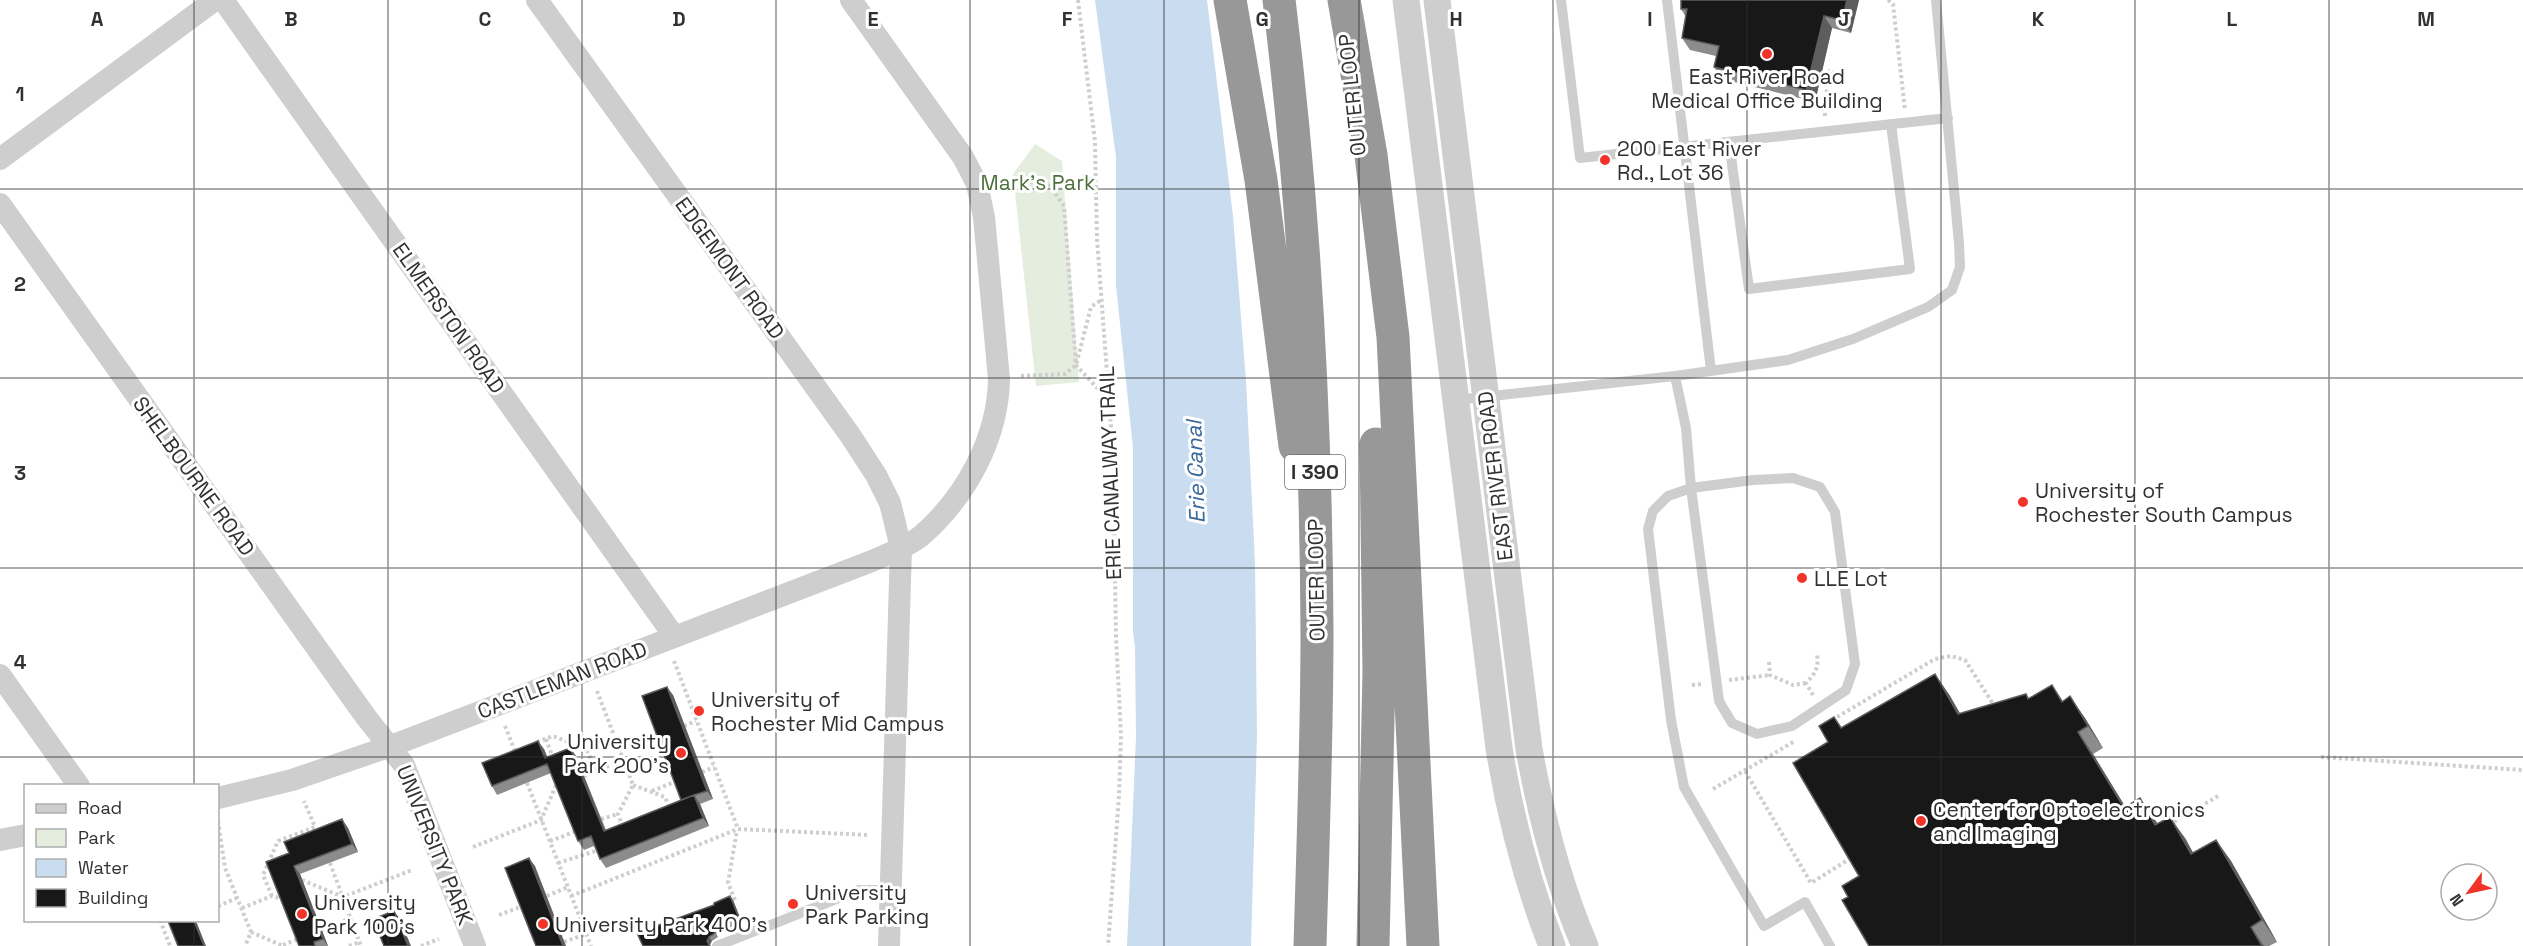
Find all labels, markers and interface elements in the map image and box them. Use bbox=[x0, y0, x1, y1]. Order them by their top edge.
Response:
text: A bbox=[91, 6, 104, 32]
text: B bbox=[284, 6, 298, 32]
text: C bbox=[479, 6, 492, 32]
text: D bbox=[672, 6, 686, 32]
text: E bbox=[867, 6, 879, 32]
text: F bbox=[1062, 6, 1073, 32]
text: G bbox=[1255, 6, 1269, 32]
text: H bbox=[1449, 6, 1463, 32]
text: I bbox=[1647, 6, 1653, 32]
text: J bbox=[1838, 6, 1850, 32]
text: K bbox=[2032, 6, 2045, 32]
text: L bbox=[2227, 6, 2238, 32]
text: M bbox=[2417, 6, 2435, 32]
street label: OUTER LOOP bbox=[1332, 33, 1372, 157]
marker: East River Road Medical Office Building bbox=[1760, 47, 1774, 61]
place label: East River Road Medical Office Building bbox=[1651, 63, 1883, 114]
text: 1 bbox=[15, 81, 25, 107]
place label: 200 East River Rd., Lot 36 bbox=[1617, 135, 1761, 186]
marker: 200 East River Rd., Lot 36 bbox=[1598, 153, 1612, 167]
park label: Mark's Park bbox=[981, 169, 1095, 196]
street label: EDGEMONT ROAD bbox=[669, 192, 791, 344]
street label: ELMERSTON ROAD bbox=[387, 237, 511, 399]
text: 2 bbox=[14, 271, 26, 297]
street label: ERIE CANALWAY TRAIL bbox=[1093, 366, 1127, 580]
street label: EAST RIVER ROAD bbox=[1471, 390, 1519, 562]
street label: SHELBOURNE ROAD bbox=[127, 391, 261, 561]
water label: Erie Canal bbox=[1179, 417, 1211, 524]
road number: I 390 bbox=[1285, 455, 1345, 489]
text: 3 bbox=[14, 460, 26, 486]
place label: University of Rochester South Campus bbox=[2035, 477, 2293, 528]
marker: University of Rochester South Campus bbox=[2016, 495, 2030, 509]
street label: OUTER LOOP bbox=[1301, 518, 1331, 642]
place label: LLE Lot bbox=[1814, 565, 1888, 592]
marker: LLE Lot bbox=[1795, 571, 1809, 585]
street label: CASTLEMAN ROAD bbox=[473, 635, 651, 725]
text: 4 bbox=[14, 649, 27, 675]
place label: University of Rochester Mid Campus bbox=[711, 686, 944, 737]
marker: University of Rochester Mid Campus bbox=[692, 704, 706, 718]
place label: University Park 200's bbox=[564, 728, 669, 779]
marker: University Park 200's bbox=[674, 746, 688, 760]
street label: UNIVERSITY PARK bbox=[391, 761, 479, 929]
legend bbox=[24, 784, 219, 922]
text: Road bbox=[78, 796, 122, 819]
place label: Center for Optoelectronics and Imaging bbox=[1933, 796, 2205, 847]
marker: Center for Optoelectronics and Imaging bbox=[1914, 814, 1928, 828]
text: Park bbox=[78, 826, 116, 849]
text: Water bbox=[78, 856, 129, 879]
north arrow bbox=[2439, 862, 2499, 922]
place label: University Park Parking bbox=[805, 879, 929, 930]
text: Building bbox=[78, 886, 148, 909]
place label: University Park 100's bbox=[314, 889, 416, 940]
text: N bbox=[2445, 890, 2469, 910]
marker: University Park Parking bbox=[786, 897, 800, 911]
marker: University Park 100's bbox=[295, 907, 309, 921]
place label: University Park 400's bbox=[555, 911, 768, 938]
marker: University Park 400's bbox=[536, 917, 550, 931]

